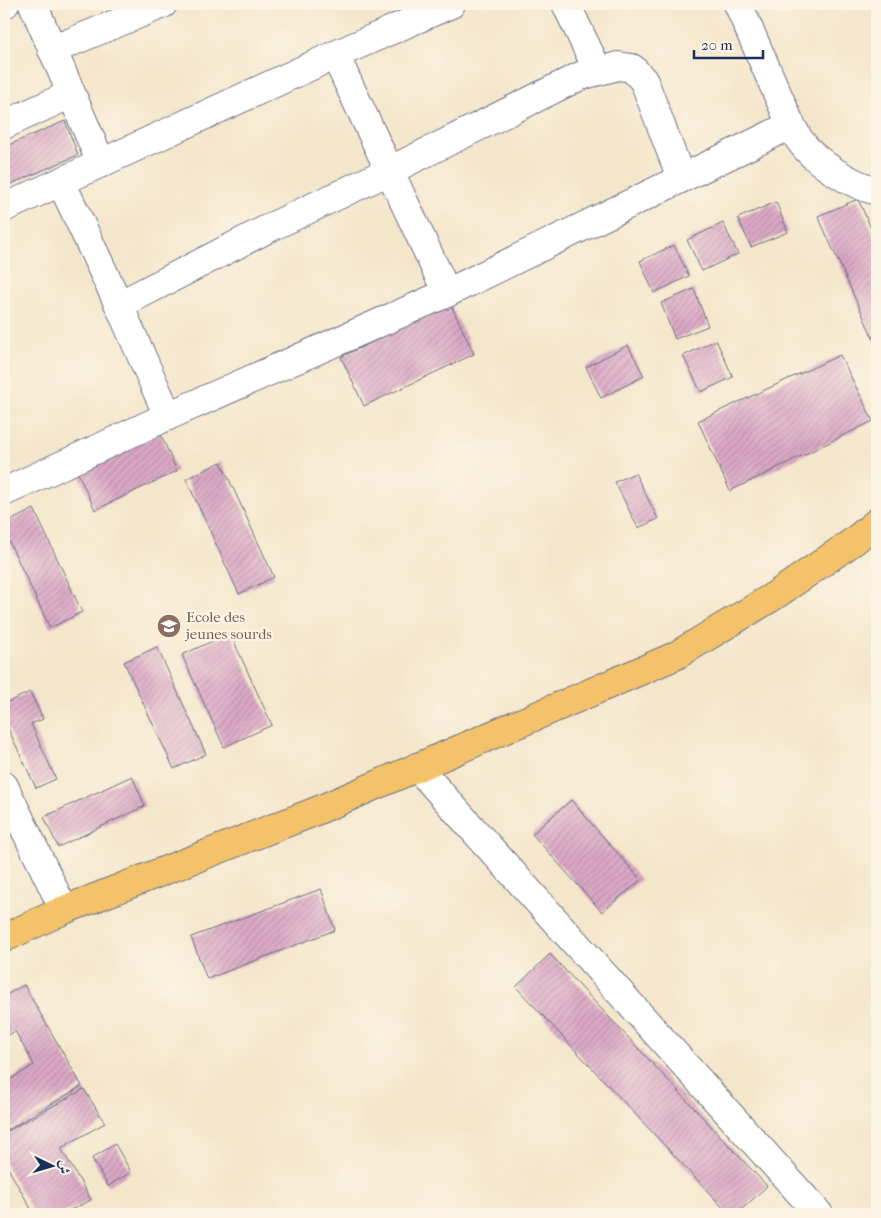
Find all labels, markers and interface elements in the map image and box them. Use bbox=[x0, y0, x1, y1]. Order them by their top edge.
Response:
scale bar bbox=[694, 28, 762, 60]
text: 20 m bbox=[701, 36, 733, 54]
place label: Ecole des jeunes sourds bbox=[184, 608, 272, 643]
school or university icon: Ecole des jeunes sourds bbox=[156, 613, 182, 639]
north arrow bbox=[28, 1140, 78, 1190]
text: ش bbox=[55, 1159, 74, 1175]

